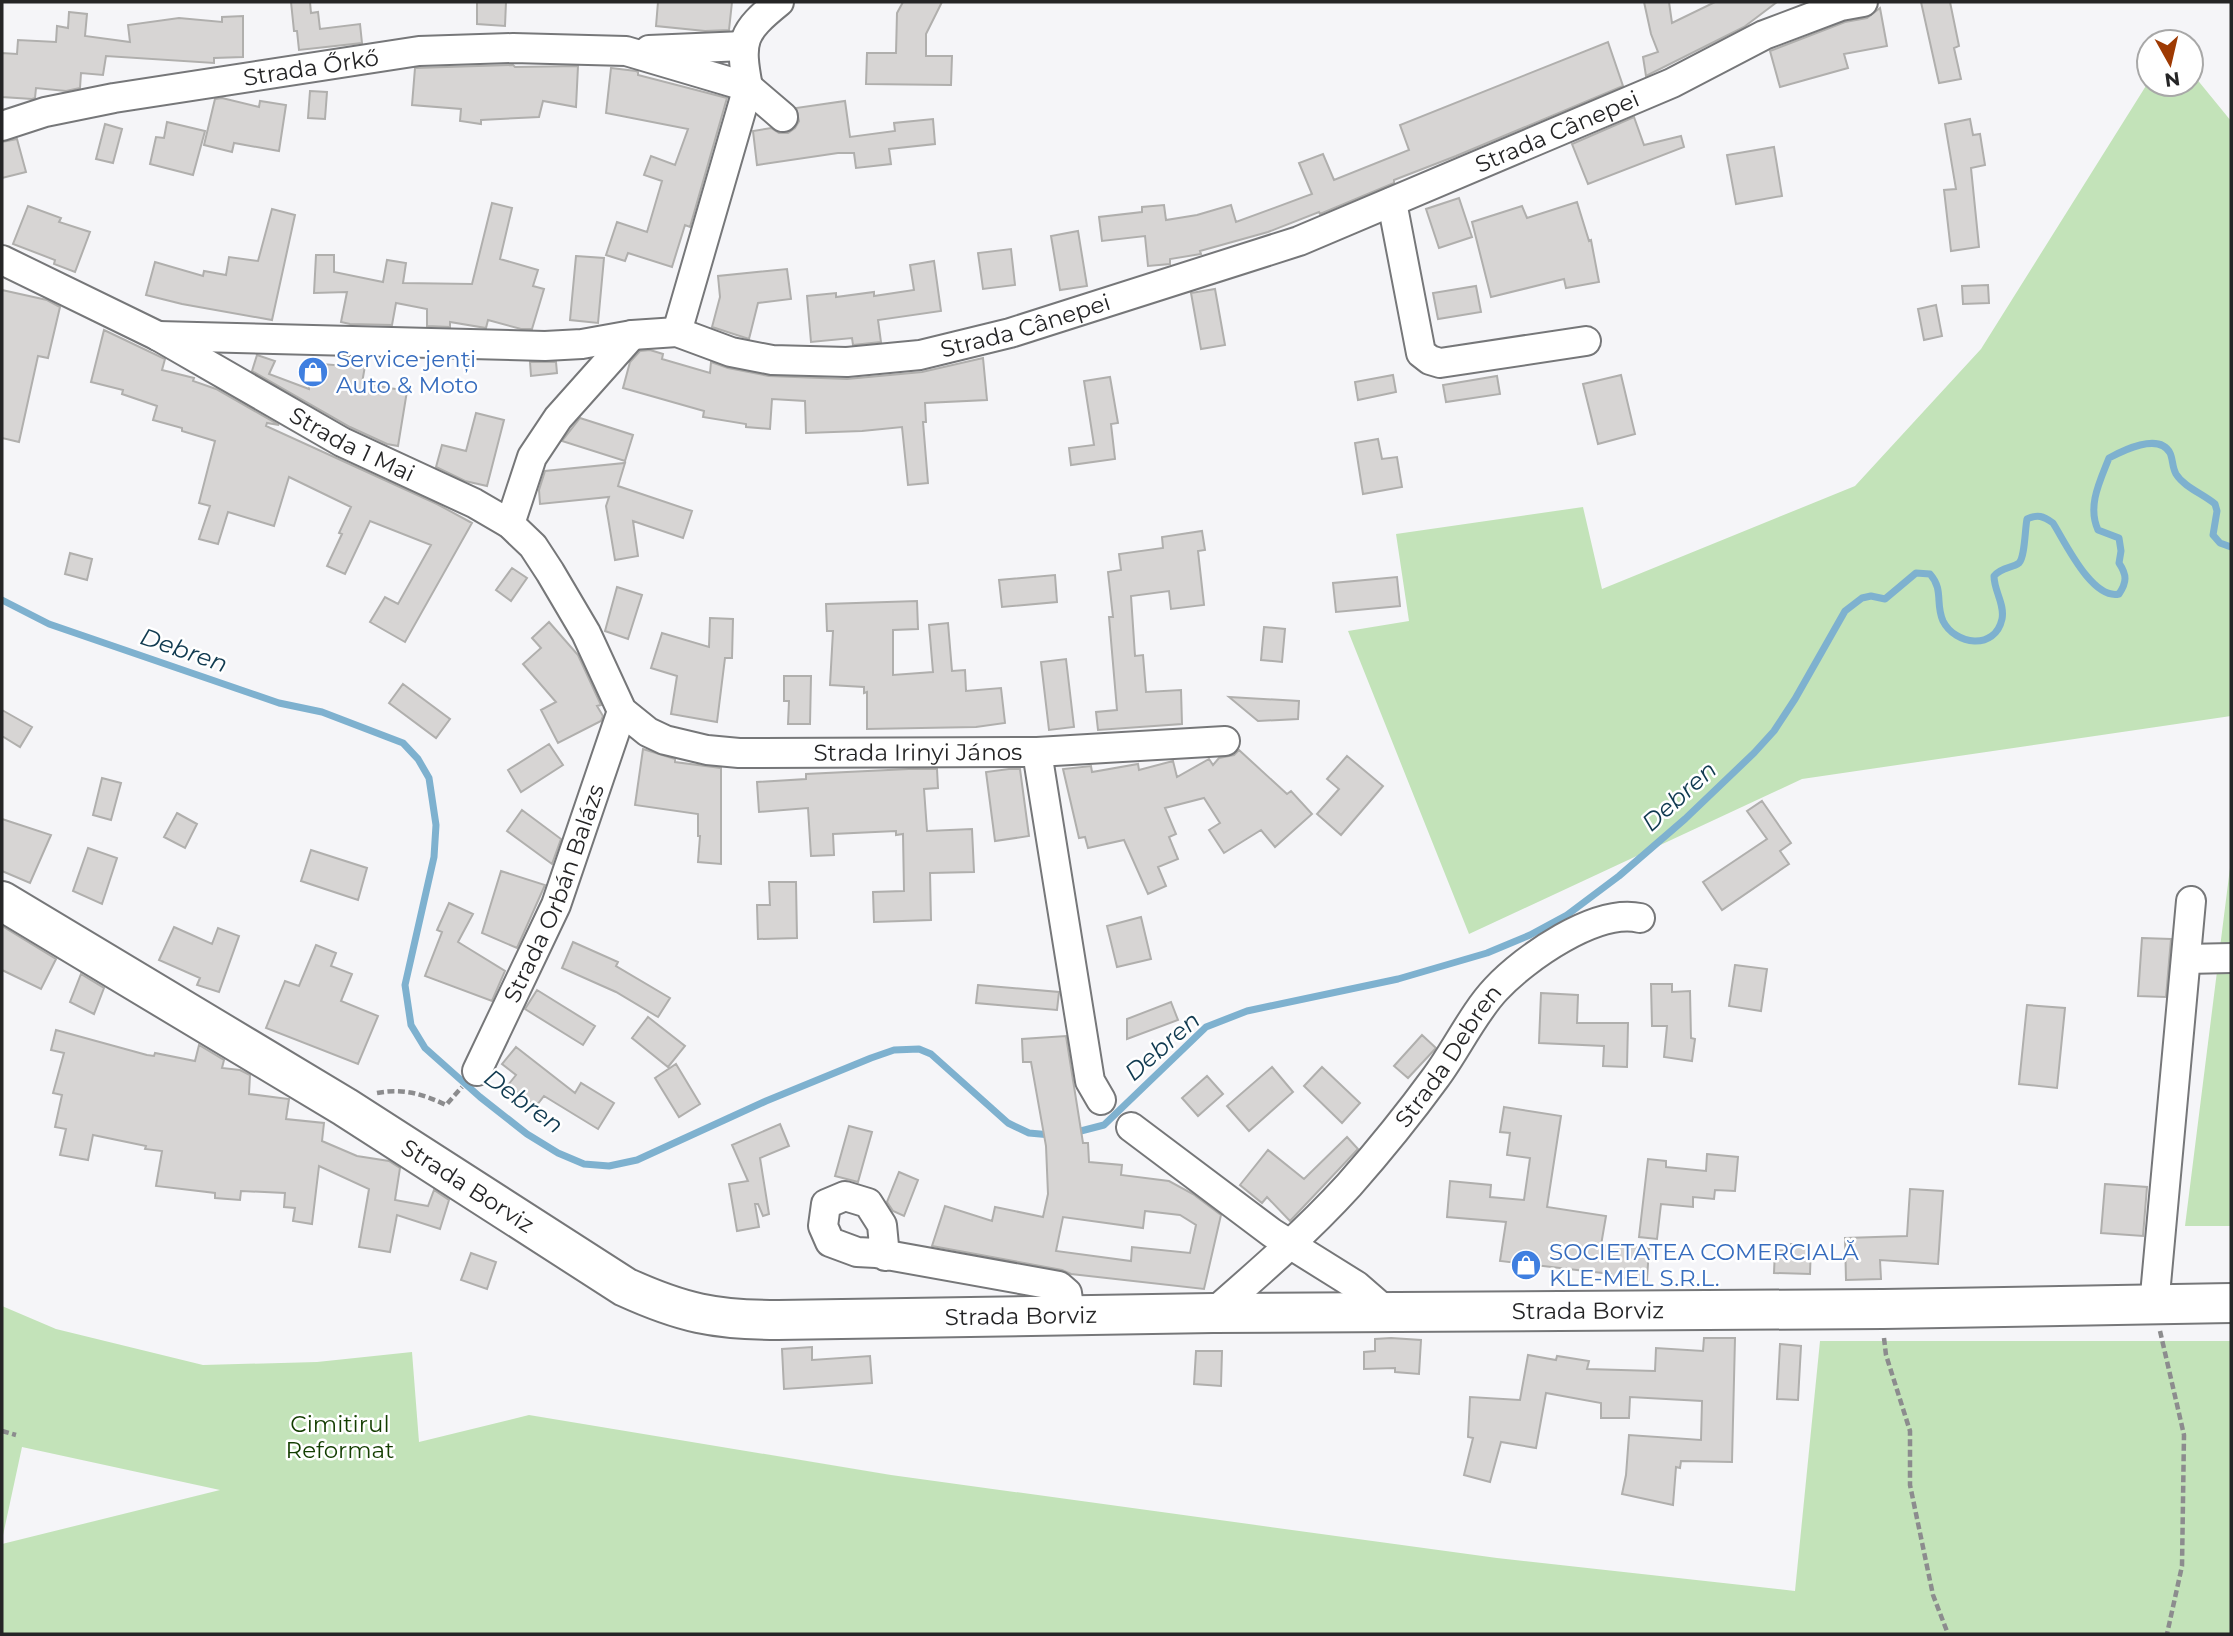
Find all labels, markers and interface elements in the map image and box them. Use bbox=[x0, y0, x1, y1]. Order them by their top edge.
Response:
north arrow bbox=[2135, 28, 2205, 98]
street label: Strada Őrkő bbox=[241, 43, 381, 92]
text: N bbox=[2163, 67, 2182, 92]
street label: Strada Cânepei bbox=[1471, 85, 1643, 179]
street label: Strada Cânepei bbox=[938, 288, 1114, 364]
place label: Service jenți Auto & Moto bbox=[336, 345, 478, 399]
shop icon: Service jenți Auto & Moto bbox=[296, 355, 330, 389]
street label: Strada 1 Mai bbox=[285, 401, 419, 488]
water label: Debren bbox=[136, 622, 232, 678]
street label: Strada Irinyi János bbox=[813, 738, 1022, 767]
water label: Debren bbox=[1636, 755, 1722, 837]
street label: Strada Orbán Balázs bbox=[498, 780, 610, 1007]
street label: Strada Debren bbox=[1389, 979, 1508, 1133]
water label: Debren bbox=[1118, 1005, 1206, 1087]
water label: Debren bbox=[479, 1063, 569, 1139]
street label: Strada Borviz bbox=[396, 1133, 539, 1239]
place label: SOCIETATEA COMERCIALĂ KLE-MEL S.R.L. bbox=[1549, 1238, 1859, 1292]
shop icon: SOCIETATEA COMERCIALĂ KLE-MEL S.R.L. bbox=[1509, 1248, 1543, 1282]
street label: Strada Borviz bbox=[1512, 1296, 1664, 1325]
street label: Strada Borviz bbox=[945, 1301, 1097, 1331]
park label: Cimitirul Reformat bbox=[286, 1410, 394, 1464]

